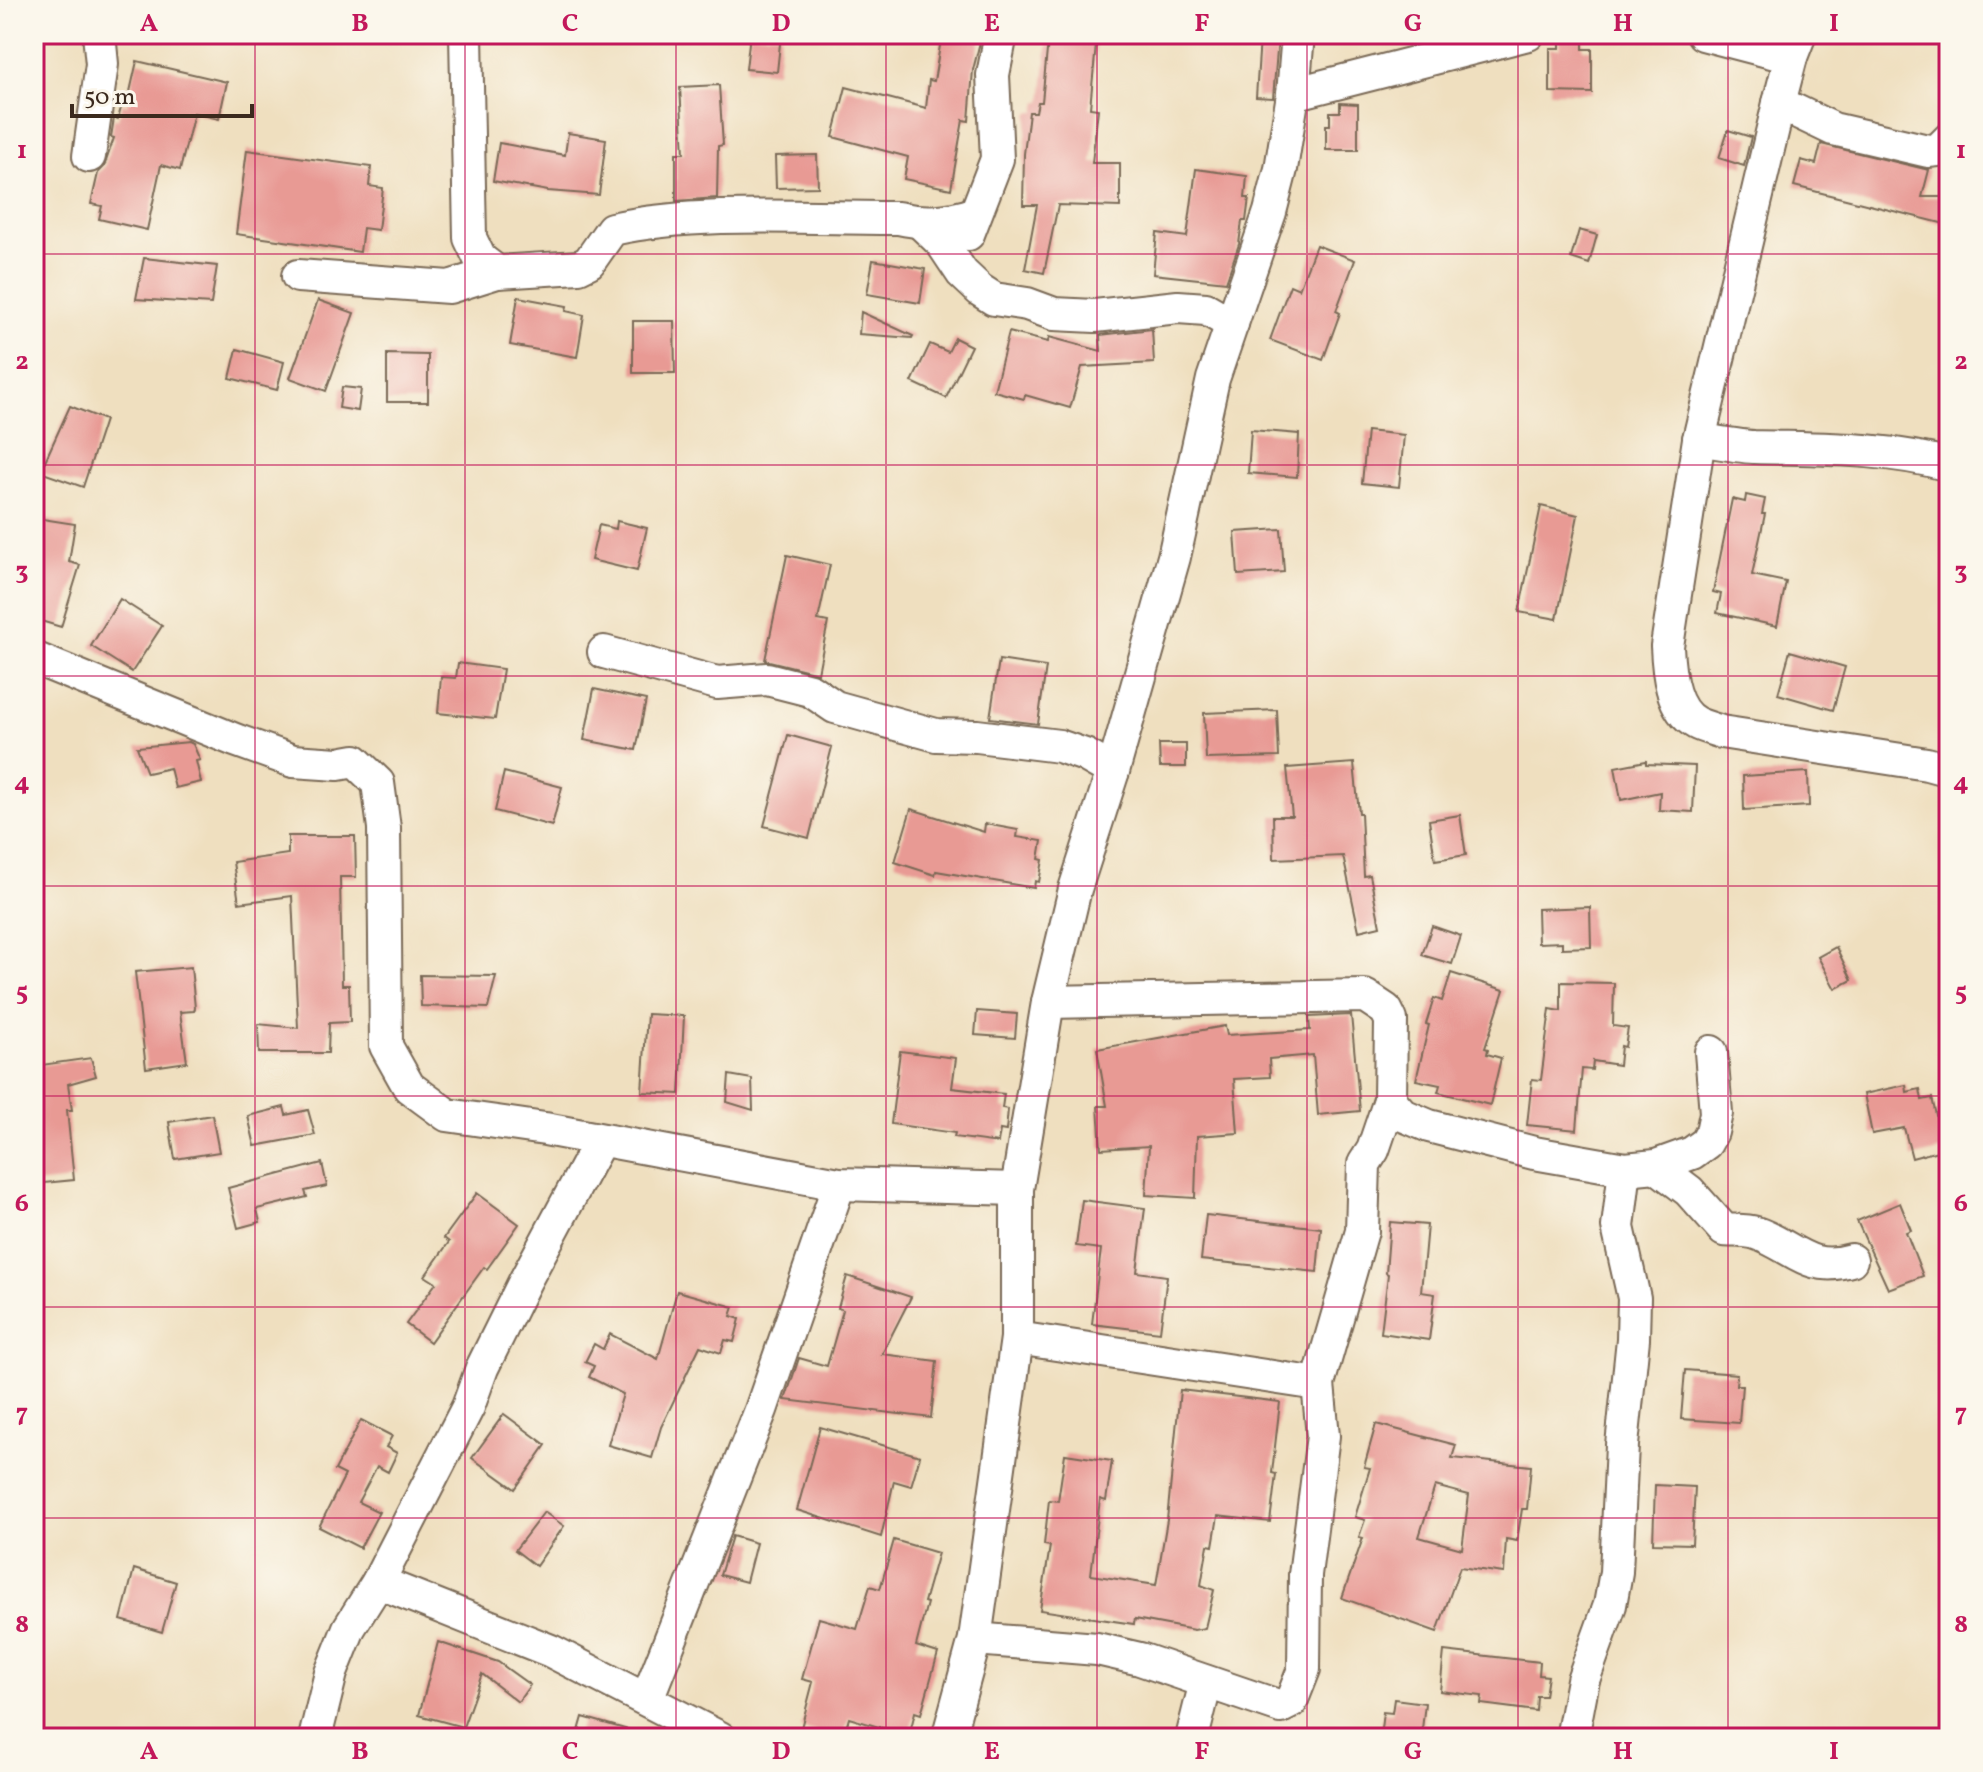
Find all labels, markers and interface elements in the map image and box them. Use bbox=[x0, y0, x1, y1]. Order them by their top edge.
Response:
text: A bbox=[140, 6, 159, 42]
text: B bbox=[351, 6, 369, 42]
text: C bbox=[562, 6, 578, 42]
text: D bbox=[771, 6, 791, 42]
text: E bbox=[984, 6, 1000, 42]
text: F bbox=[1194, 6, 1210, 42]
text: G bbox=[1404, 6, 1422, 42]
text: H bbox=[1613, 6, 1633, 42]
text: I bbox=[1829, 6, 1839, 42]
scale bar bbox=[72, 68, 252, 118]
text: 50 m bbox=[84, 81, 136, 115]
text: 1 bbox=[17, 133, 27, 169]
text: 1 bbox=[1956, 133, 1966, 169]
text: 2 bbox=[15, 344, 29, 380]
text: 2 bbox=[1954, 344, 1968, 380]
text: 3 bbox=[15, 554, 29, 590]
text: 3 bbox=[1954, 554, 1968, 590]
text: 4 bbox=[14, 765, 30, 801]
text: 4 bbox=[1953, 765, 1969, 801]
text: 5 bbox=[16, 975, 28, 1011]
text: 5 bbox=[1955, 975, 1967, 1011]
text: 6 bbox=[15, 1186, 29, 1222]
text: 6 bbox=[1954, 1186, 1968, 1222]
text: 7 bbox=[16, 1396, 28, 1432]
text: 7 bbox=[1955, 1396, 1967, 1432]
text: 8 bbox=[15, 1607, 29, 1643]
text: 8 bbox=[1954, 1607, 1968, 1643]
text: A bbox=[140, 1734, 159, 1770]
text: B bbox=[351, 1734, 369, 1770]
text: C bbox=[562, 1734, 578, 1770]
text: D bbox=[771, 1734, 791, 1770]
text: E bbox=[984, 1734, 1000, 1770]
text: F bbox=[1194, 1734, 1210, 1770]
text: G bbox=[1404, 1734, 1422, 1770]
text: H bbox=[1613, 1734, 1633, 1770]
text: I bbox=[1829, 1734, 1839, 1770]

